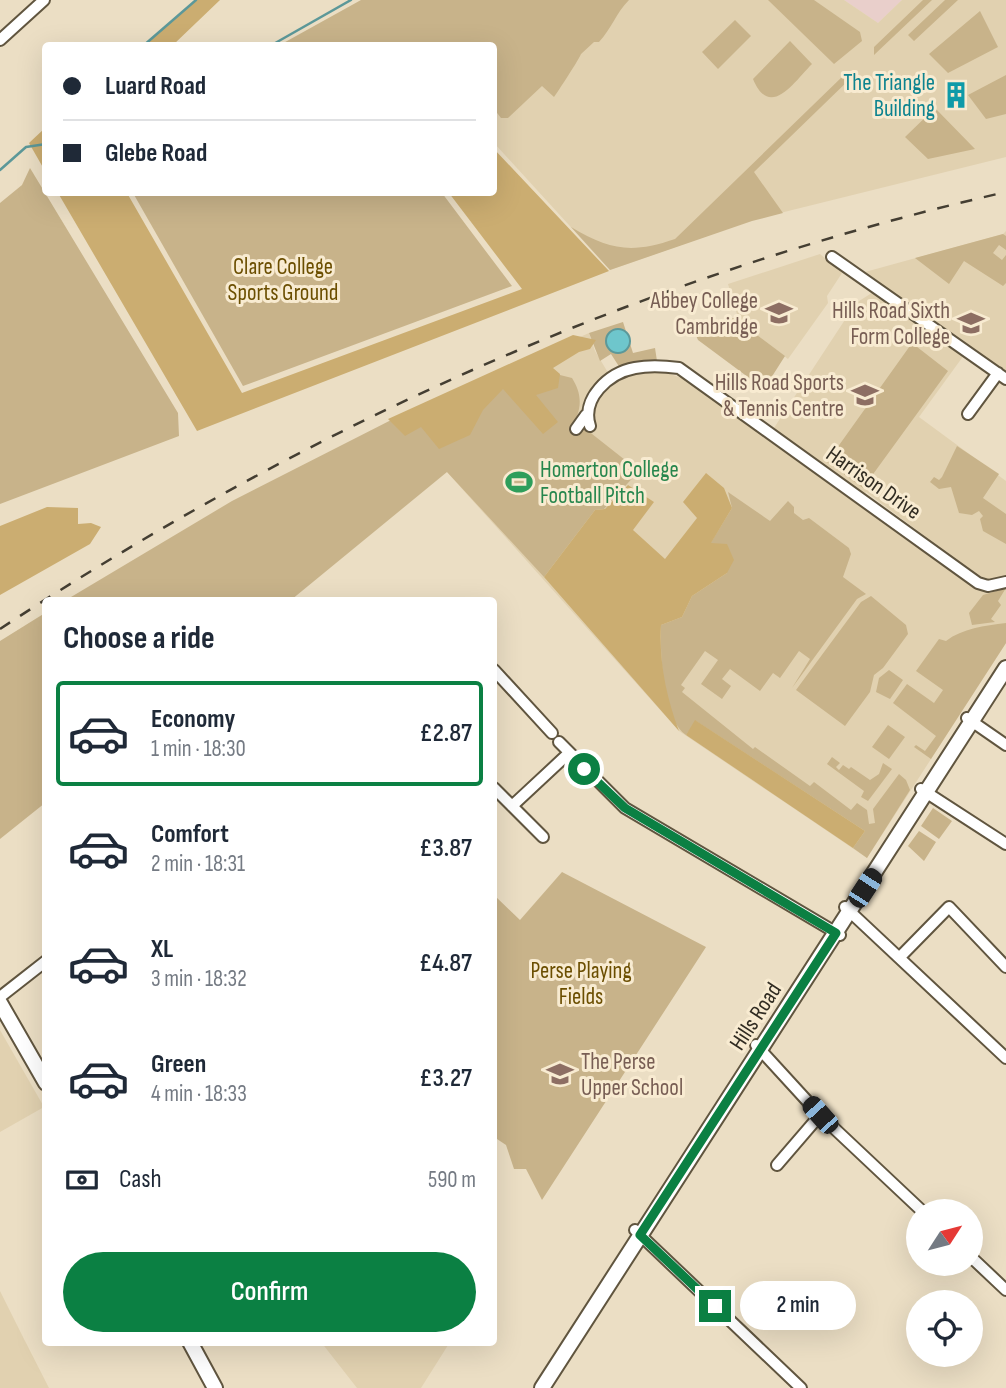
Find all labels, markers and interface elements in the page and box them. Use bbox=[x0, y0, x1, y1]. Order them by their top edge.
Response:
place label: The Triangle Building bbox=[843, 69, 935, 123]
text: Luard Road bbox=[105, 71, 206, 102]
building icon: The Triangle Building bbox=[941, 80, 971, 110]
text: Glebe Road bbox=[105, 138, 207, 169]
park label: Clare College Sports Ground bbox=[228, 253, 338, 307]
place label: Abbey College Cambridge bbox=[650, 287, 758, 341]
place label: Hills Road Sixth Form College bbox=[832, 297, 950, 351]
school or university icon: Abbey College Cambridge bbox=[764, 298, 794, 328]
school or university icon: Hills Road Sixth Form College bbox=[956, 308, 986, 338]
place label: Hills Road Sports & Tennis Centre bbox=[715, 369, 844, 423]
school or university icon: Hills Road Sports & Tennis Centre bbox=[850, 380, 880, 410]
street label: Harrison Drive bbox=[821, 440, 926, 526]
place label: Homerton College Football Pitch bbox=[540, 456, 679, 510]
sports icon: Homerton College Football Pitch bbox=[504, 467, 534, 497]
text: Choose a ride bbox=[63, 619, 215, 658]
icon: car bbox=[67, 702, 130, 765]
text: Economy bbox=[151, 704, 235, 735]
text: £2.87 bbox=[419, 718, 472, 749]
text: 1 min · 18:30 bbox=[151, 735, 246, 763]
route start bbox=[568, 753, 600, 785]
icon: car bbox=[67, 817, 130, 880]
text: Comfort bbox=[151, 819, 229, 850]
text: £3.87 bbox=[419, 833, 472, 864]
text: 2 min · 18:31 bbox=[151, 850, 245, 878]
car bbox=[845, 865, 886, 911]
icon: car bbox=[67, 932, 130, 995]
text: XL bbox=[151, 934, 173, 965]
text: £4.87 bbox=[419, 948, 472, 979]
park label: Perse Playing Fields bbox=[530, 957, 632, 1011]
text: 3 min · 18:32 bbox=[151, 965, 247, 993]
street label: Hills Road bbox=[724, 978, 788, 1056]
icon: car bbox=[67, 1047, 130, 1110]
place label: The Perse Upper School bbox=[581, 1048, 683, 1102]
text: Green bbox=[151, 1049, 206, 1080]
school or university icon: The Perse Upper School bbox=[545, 1059, 575, 1089]
text: £3.27 bbox=[419, 1063, 472, 1094]
text: 4 min · 18:33 bbox=[151, 1080, 247, 1108]
car bbox=[799, 1092, 842, 1138]
icon: cash bbox=[63, 1161, 101, 1199]
text: Cash bbox=[119, 1164, 162, 1195]
text: 590 m bbox=[428, 1166, 476, 1194]
north arrow bbox=[906, 1199, 984, 1276]
map controls bbox=[906, 1199, 983, 1367]
button: Confirm bbox=[63, 1252, 476, 1332]
callout: 2 min bbox=[740, 1282, 855, 1330]
route end bbox=[699, 1290, 731, 1322]
button: locate bbox=[906, 1290, 983, 1367]
text: 2 min bbox=[776, 1291, 820, 1319]

